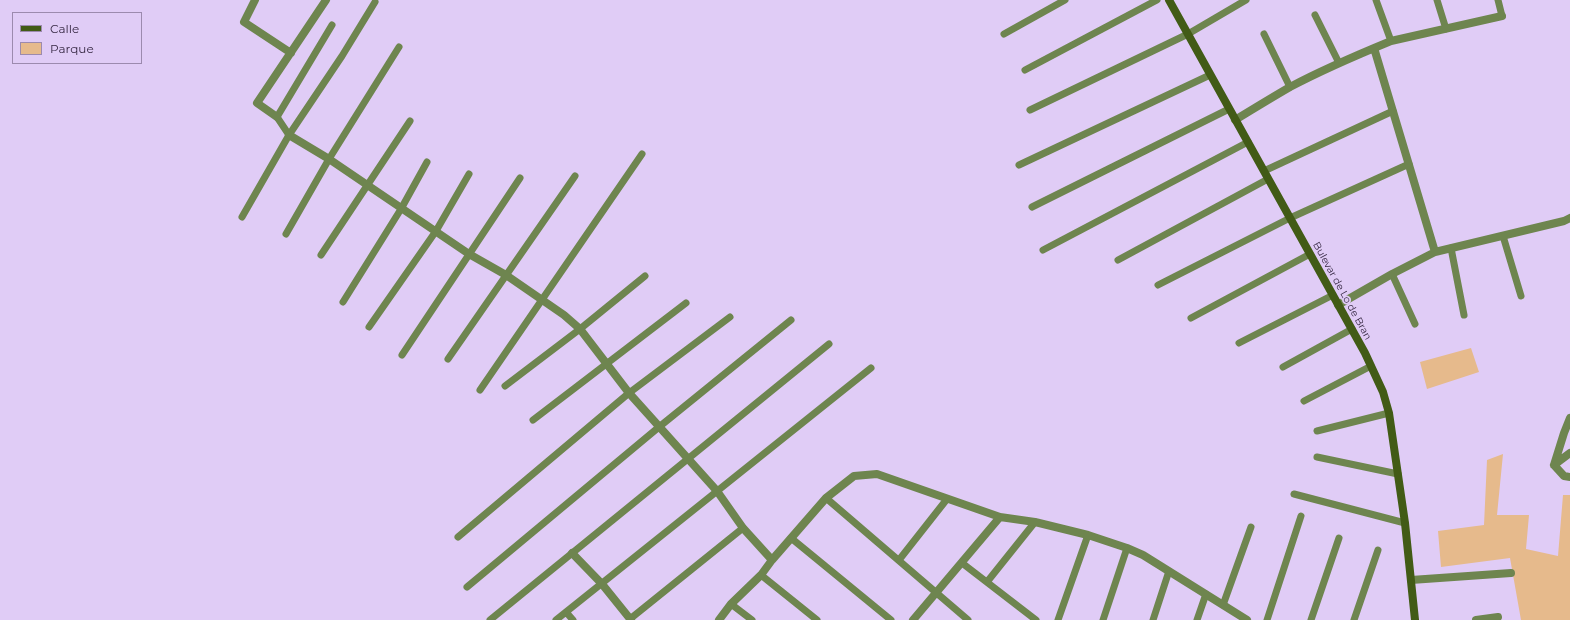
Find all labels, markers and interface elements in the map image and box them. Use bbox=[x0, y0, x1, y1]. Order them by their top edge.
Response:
legend bbox=[12, 12, 142, 64]
text: Calle bbox=[50, 21, 79, 36]
text: Parque bbox=[50, 41, 94, 56]
street label: Bulevar de Lo de Bran bbox=[1310, 240, 1374, 342]

